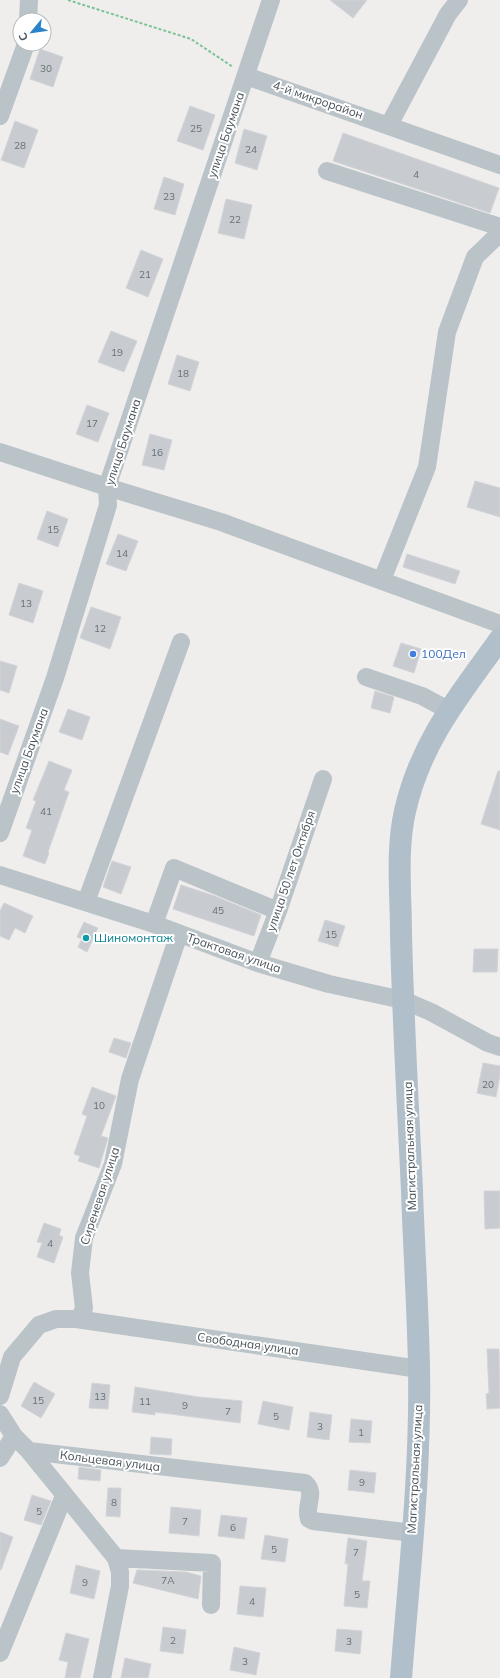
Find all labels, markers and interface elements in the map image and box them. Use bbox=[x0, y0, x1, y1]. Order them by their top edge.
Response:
north arrow bbox=[12, 12, 52, 52]
text: С bbox=[15, 30, 31, 44]
house number: 30 bbox=[40, 62, 52, 75]
street label: 4-й микрорайон bbox=[271, 77, 365, 122]
street label: улица Баумана bbox=[204, 90, 247, 180]
house number: 25 bbox=[190, 122, 202, 135]
house number: 28 bbox=[14, 139, 26, 152]
house number: 24 bbox=[245, 143, 257, 156]
house number: 4 bbox=[413, 168, 419, 181]
house number: 23 bbox=[163, 190, 175, 203]
house number: 22 bbox=[229, 213, 241, 226]
house number: 21 bbox=[139, 268, 151, 281]
house number: 19 bbox=[111, 346, 123, 359]
house number: 18 bbox=[177, 367, 189, 380]
street label: улица Баумана bbox=[101, 397, 144, 487]
house number: 17 bbox=[86, 417, 98, 430]
house number: 16 bbox=[151, 446, 163, 459]
house number: 15 bbox=[47, 523, 59, 536]
house number: 14 bbox=[116, 547, 128, 560]
house number: 13 bbox=[20, 597, 32, 610]
house number: 12 bbox=[94, 622, 106, 635]
place label: 100Дел bbox=[421, 646, 466, 661]
marker: 100Дел bbox=[408, 649, 418, 659]
street label: улица Баумана bbox=[6, 706, 51, 796]
house number: 41 bbox=[40, 805, 52, 818]
street label: улица 50 лет Октября bbox=[263, 809, 318, 933]
house number: 45 bbox=[212, 904, 224, 917]
house number: 15 bbox=[325, 928, 337, 941]
street label: Трактовая улица bbox=[185, 929, 283, 976]
place label: Шиномонтаж bbox=[94, 930, 173, 945]
marker: Шиномонтаж bbox=[81, 933, 91, 943]
house number: 20 bbox=[482, 1078, 494, 1091]
street label: Магистральная улица bbox=[400, 1081, 419, 1211]
house number: 10 bbox=[93, 1099, 105, 1112]
street label: Сиреневая улица bbox=[77, 1145, 122, 1247]
house number: 4 bbox=[47, 1237, 53, 1250]
street label: Свободная улица bbox=[196, 1329, 300, 1358]
house number: 13 bbox=[94, 1390, 106, 1403]
house number: 15 bbox=[32, 1394, 44, 1407]
house number: 11 bbox=[139, 1395, 151, 1408]
house number: 9 bbox=[182, 1399, 188, 1412]
street label: Магистральная улица bbox=[404, 1404, 425, 1534]
house number: 7 bbox=[225, 1405, 231, 1418]
house number: 5 bbox=[273, 1410, 279, 1423]
house number: 3 bbox=[317, 1420, 323, 1433]
house number: 1 bbox=[358, 1426, 364, 1439]
street label: Кольцевая улица bbox=[59, 1447, 161, 1474]
house number: 9 bbox=[359, 1476, 365, 1489]
house number: 8 bbox=[111, 1496, 117, 1509]
house number: 5 bbox=[36, 1505, 42, 1518]
house number: 7 bbox=[182, 1515, 188, 1528]
house number: 6 bbox=[230, 1521, 236, 1534]
house number: 5 bbox=[271, 1543, 277, 1556]
house number: 7 bbox=[353, 1546, 359, 1559]
house number: 7А bbox=[161, 1574, 175, 1587]
house number: 9 bbox=[82, 1576, 88, 1589]
house number: 5 bbox=[354, 1588, 360, 1601]
house number: 4 bbox=[249, 1595, 255, 1608]
house number: 2 bbox=[170, 1634, 176, 1647]
house number: 3 bbox=[346, 1635, 352, 1648]
house number: 3 bbox=[242, 1655, 248, 1668]

